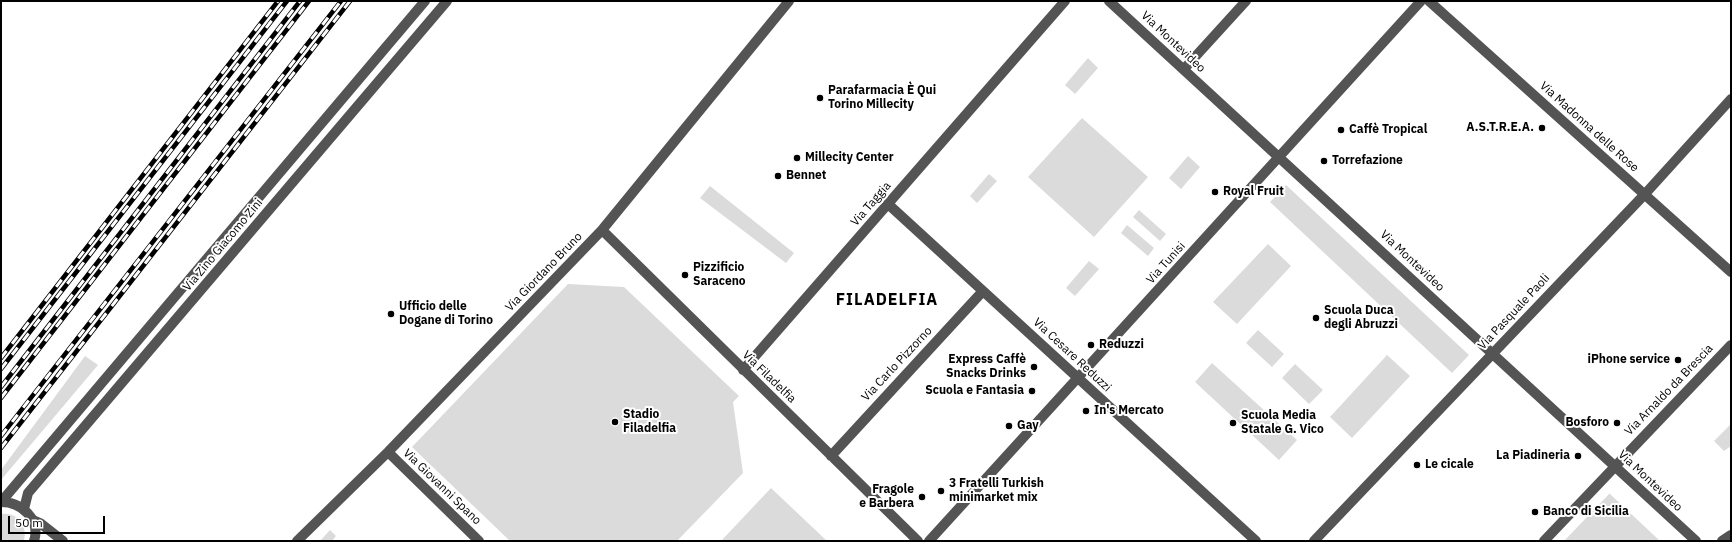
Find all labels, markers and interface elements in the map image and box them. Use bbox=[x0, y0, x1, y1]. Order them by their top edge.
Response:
street label: Via Montevideo bbox=[1138, 9, 1208, 75]
street label: Via Madonna delle Rose bbox=[1536, 79, 1642, 175]
place label: Parafarmacia È Qui Torino Millecity bbox=[828, 84, 936, 112]
marker: Parafarmacia È Qui Torino Millecity bbox=[815, 93, 825, 103]
place label: A.S.T.R.E.A. bbox=[1466, 121, 1534, 135]
place label: Caffè Tropical bbox=[1349, 123, 1427, 137]
marker: A.S.T.R.E.A. bbox=[1537, 123, 1547, 133]
marker: Caffè Tropical bbox=[1336, 125, 1346, 135]
place label: Millecity Center bbox=[805, 151, 893, 165]
marker: Millecity Center bbox=[792, 153, 802, 163]
place label: Torrefazione bbox=[1332, 154, 1403, 168]
marker: Torrefazione bbox=[1319, 156, 1329, 166]
place label: Bennet bbox=[786, 169, 826, 183]
marker: Bennet bbox=[773, 171, 783, 181]
street label: Via Taggia bbox=[848, 179, 894, 229]
place label: Royal Fruit bbox=[1223, 185, 1284, 199]
marker: Royal Fruit bbox=[1210, 187, 1220, 197]
street label: Via Zino Giacomo Zini bbox=[180, 196, 266, 294]
street label: Via Montevideo bbox=[1377, 228, 1447, 294]
street label: Via Giordano Bruno bbox=[503, 229, 585, 315]
street label: Via Tunisi bbox=[1143, 239, 1189, 287]
place label: Pizzificio Saraceno bbox=[693, 261, 746, 289]
marker: Pizzificio Saraceno bbox=[680, 270, 690, 280]
street label: Via Pasquale Paoli bbox=[1475, 271, 1553, 353]
district label: FILADELFIA bbox=[836, 290, 938, 310]
place label: Ufficio delle Dogane di Torino bbox=[399, 300, 493, 328]
place label: Scuola Duca degli Abruzzi bbox=[1324, 304, 1398, 332]
marker: Ufficio delle Dogane di Torino bbox=[386, 309, 396, 319]
marker: Scuola Duca degli Abruzzi bbox=[1311, 313, 1321, 323]
street label: Via Cesare Reduzzi bbox=[1030, 315, 1114, 395]
street label: Via Carlo Pizzorno bbox=[859, 324, 935, 404]
place label: Reduzzi bbox=[1099, 338, 1144, 352]
marker: Reduzzi bbox=[1086, 340, 1096, 350]
street label: Via Arnaldo da Brescia bbox=[1622, 342, 1716, 438]
street label: Via Filadelfia bbox=[739, 348, 799, 406]
place label: Express Caffè Snacks Drinks bbox=[946, 353, 1026, 381]
place label: iPhone service bbox=[1588, 353, 1670, 367]
marker: iPhone service bbox=[1673, 355, 1683, 365]
marker: Express Caffè Snacks Drinks bbox=[1029, 362, 1039, 372]
place label: Scuola e Fantasia bbox=[925, 384, 1024, 398]
marker: Scuola e Fantasia bbox=[1027, 386, 1037, 396]
place label: In's Mercato bbox=[1094, 404, 1164, 418]
marker: In's Mercato bbox=[1081, 406, 1091, 416]
place label: Stadio Filadelfia bbox=[623, 408, 676, 436]
place label: Scuola Media Statale G. Vico bbox=[1241, 409, 1324, 437]
place label: Bosforo bbox=[1566, 416, 1609, 430]
marker: Stadio Filadelfia bbox=[610, 417, 620, 427]
marker: Scuola Media Statale G. Vico bbox=[1228, 418, 1238, 428]
marker: Bosforo bbox=[1612, 418, 1622, 428]
place label: Gay bbox=[1017, 419, 1039, 433]
marker: Gay bbox=[1004, 421, 1014, 431]
street label: Via Giovanni Spano bbox=[400, 446, 484, 528]
street label: Via Montevideo bbox=[1615, 448, 1685, 514]
place label: La Piadineria bbox=[1496, 449, 1570, 463]
marker: La Piadineria bbox=[1573, 451, 1583, 461]
place label: Le cicale bbox=[1425, 458, 1474, 472]
marker: Le cicale bbox=[1412, 460, 1422, 470]
place label: 3 Fratelli Turkish minimarket mix bbox=[949, 477, 1044, 505]
place label: Fragole e Barbera bbox=[859, 483, 914, 511]
marker: 3 Fratelli Turkish minimarket mix bbox=[936, 486, 946, 496]
marker: Fragole e Barbera bbox=[917, 492, 927, 502]
place label: Banco di Sicilia bbox=[1543, 505, 1629, 519]
marker: Banco di Sicilia bbox=[1530, 507, 1540, 517]
scale bar bbox=[10, 508, 107, 534]
text: 50 m bbox=[15, 515, 43, 530]

